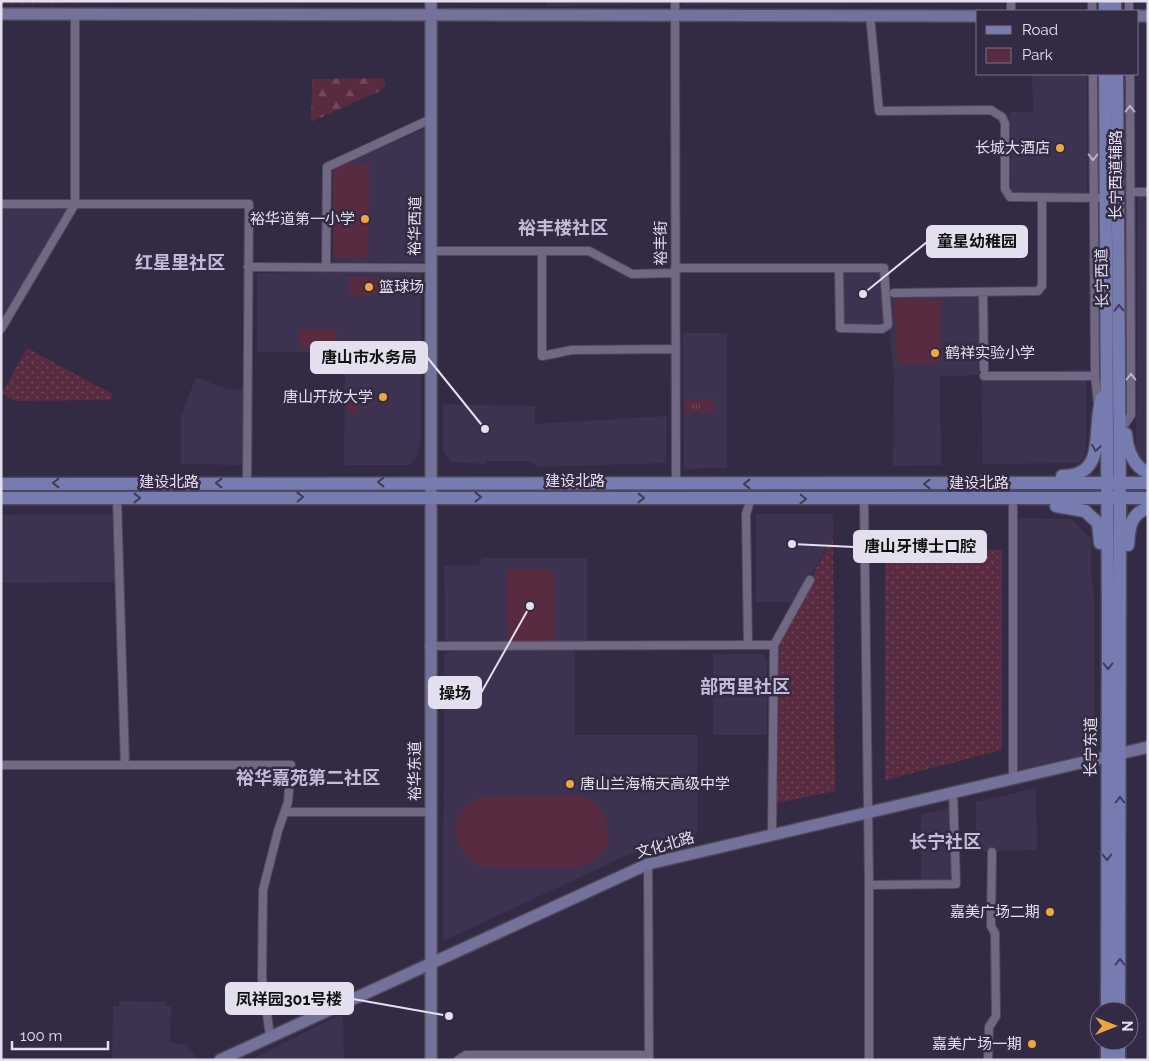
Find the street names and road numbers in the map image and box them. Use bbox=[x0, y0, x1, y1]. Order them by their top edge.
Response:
street label: 长宁西道辅路 bbox=[1107, 130, 1125, 220]
street label: 裕华西道 bbox=[405, 196, 425, 256]
street label: 裕丰街 bbox=[652, 220, 670, 266]
street label: 长宁西道 bbox=[1092, 248, 1112, 308]
street label: 建设北路 bbox=[545, 472, 605, 490]
street label: 建设北路 bbox=[139, 473, 199, 491]
street label: 建设北路 bbox=[949, 474, 1009, 492]
street label: 长宁东道 bbox=[1082, 717, 1100, 777]
street label: 裕华东道 bbox=[406, 741, 424, 801]
street label: 文化北路 bbox=[634, 828, 696, 862]

